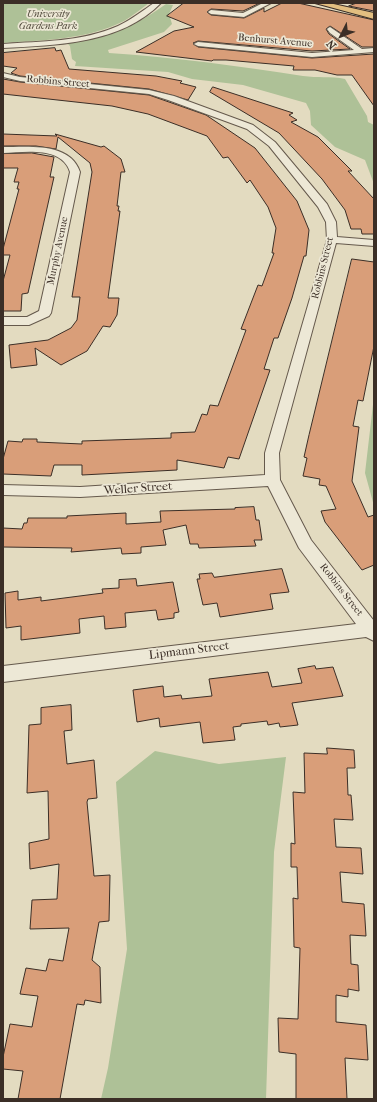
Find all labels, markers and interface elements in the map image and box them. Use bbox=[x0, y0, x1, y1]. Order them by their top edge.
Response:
park label: University Gardens Park bbox=[19, 9, 77, 32]
north arrow bbox=[321, 16, 361, 56]
street label: Benhurst Avenue bbox=[237, 32, 313, 50]
text: N bbox=[324, 37, 339, 52]
street label: Robbins Street bbox=[26, 73, 90, 91]
street label: Murphy Avenue bbox=[45, 216, 71, 286]
street label: Robbins Street bbox=[309, 236, 337, 300]
street label: Weller Street bbox=[103, 479, 173, 499]
street label: Robbins Street bbox=[317, 561, 365, 619]
street label: Lipmann Street bbox=[148, 639, 230, 663]

